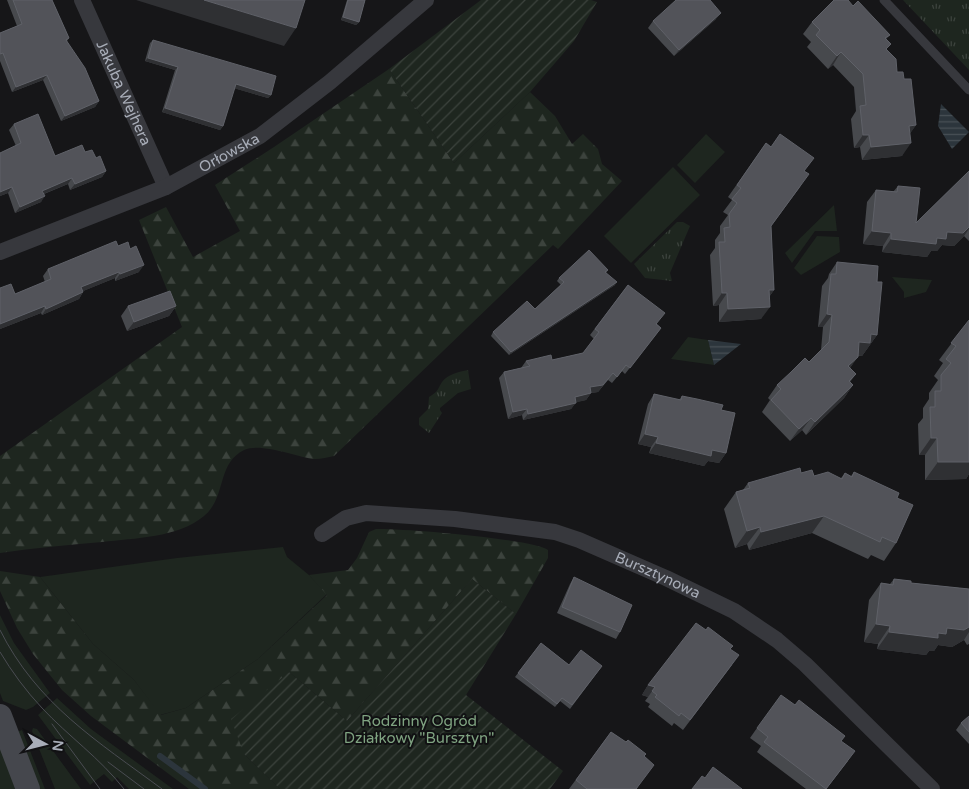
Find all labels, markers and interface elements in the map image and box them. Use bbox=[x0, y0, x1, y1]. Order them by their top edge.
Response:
street label: Jakuba Wejhera bbox=[92, 38, 155, 148]
street label: Orłowska bbox=[196, 129, 262, 177]
street label: Bursztynowa bbox=[612, 548, 703, 602]
park label: Rodzinny Ogród Działkowy "Bursztyn" bbox=[344, 712, 494, 747]
north arrow bbox=[20, 719, 70, 769]
text: N bbox=[48, 739, 67, 752]

